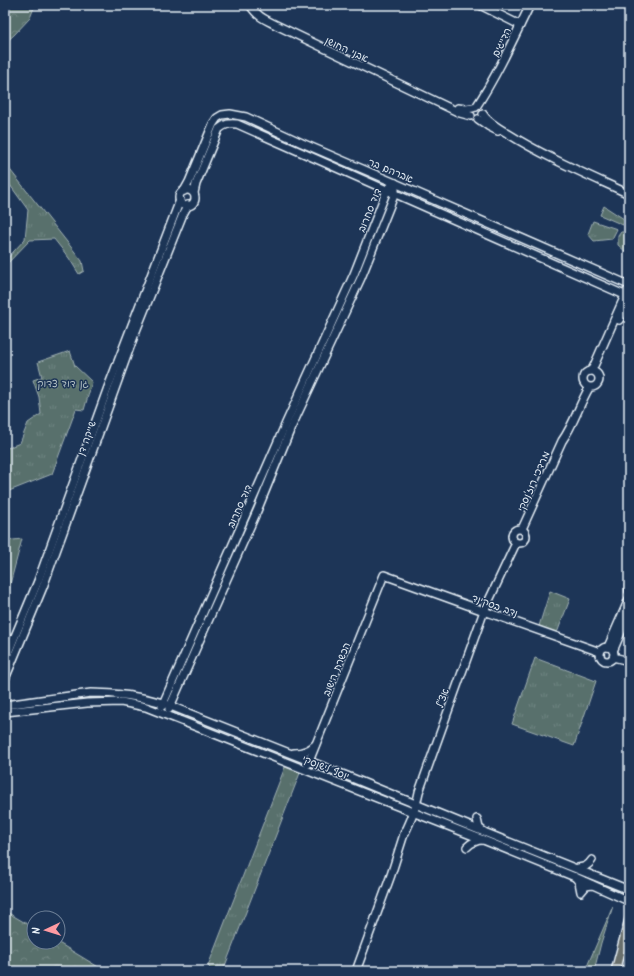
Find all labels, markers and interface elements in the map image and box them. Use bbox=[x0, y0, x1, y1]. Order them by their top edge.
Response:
street label: הדייגים bbox=[488, 25, 516, 60]
street label: אבני החושן bbox=[322, 33, 371, 67]
street label: אברהם בר bbox=[366, 154, 416, 188]
street label: דוד סחרוב bbox=[354, 186, 386, 235]
park label: גן דוד צדוק bbox=[37, 376, 89, 392]
street label: שייקה דן bbox=[73, 418, 101, 458]
street label: מרדכי רוז'נסקי bbox=[513, 449, 554, 514]
street label: דוד סחרוב bbox=[223, 482, 257, 531]
street label: נדב בסקינד bbox=[469, 590, 520, 622]
street label: הכשרת הישוב bbox=[319, 640, 355, 699]
street label: אצ"ל bbox=[432, 686, 454, 710]
street label: יוסף לישנסקי bbox=[300, 751, 352, 785]
north arrow bbox=[26, 910, 66, 950]
text: N bbox=[28, 926, 46, 935]

